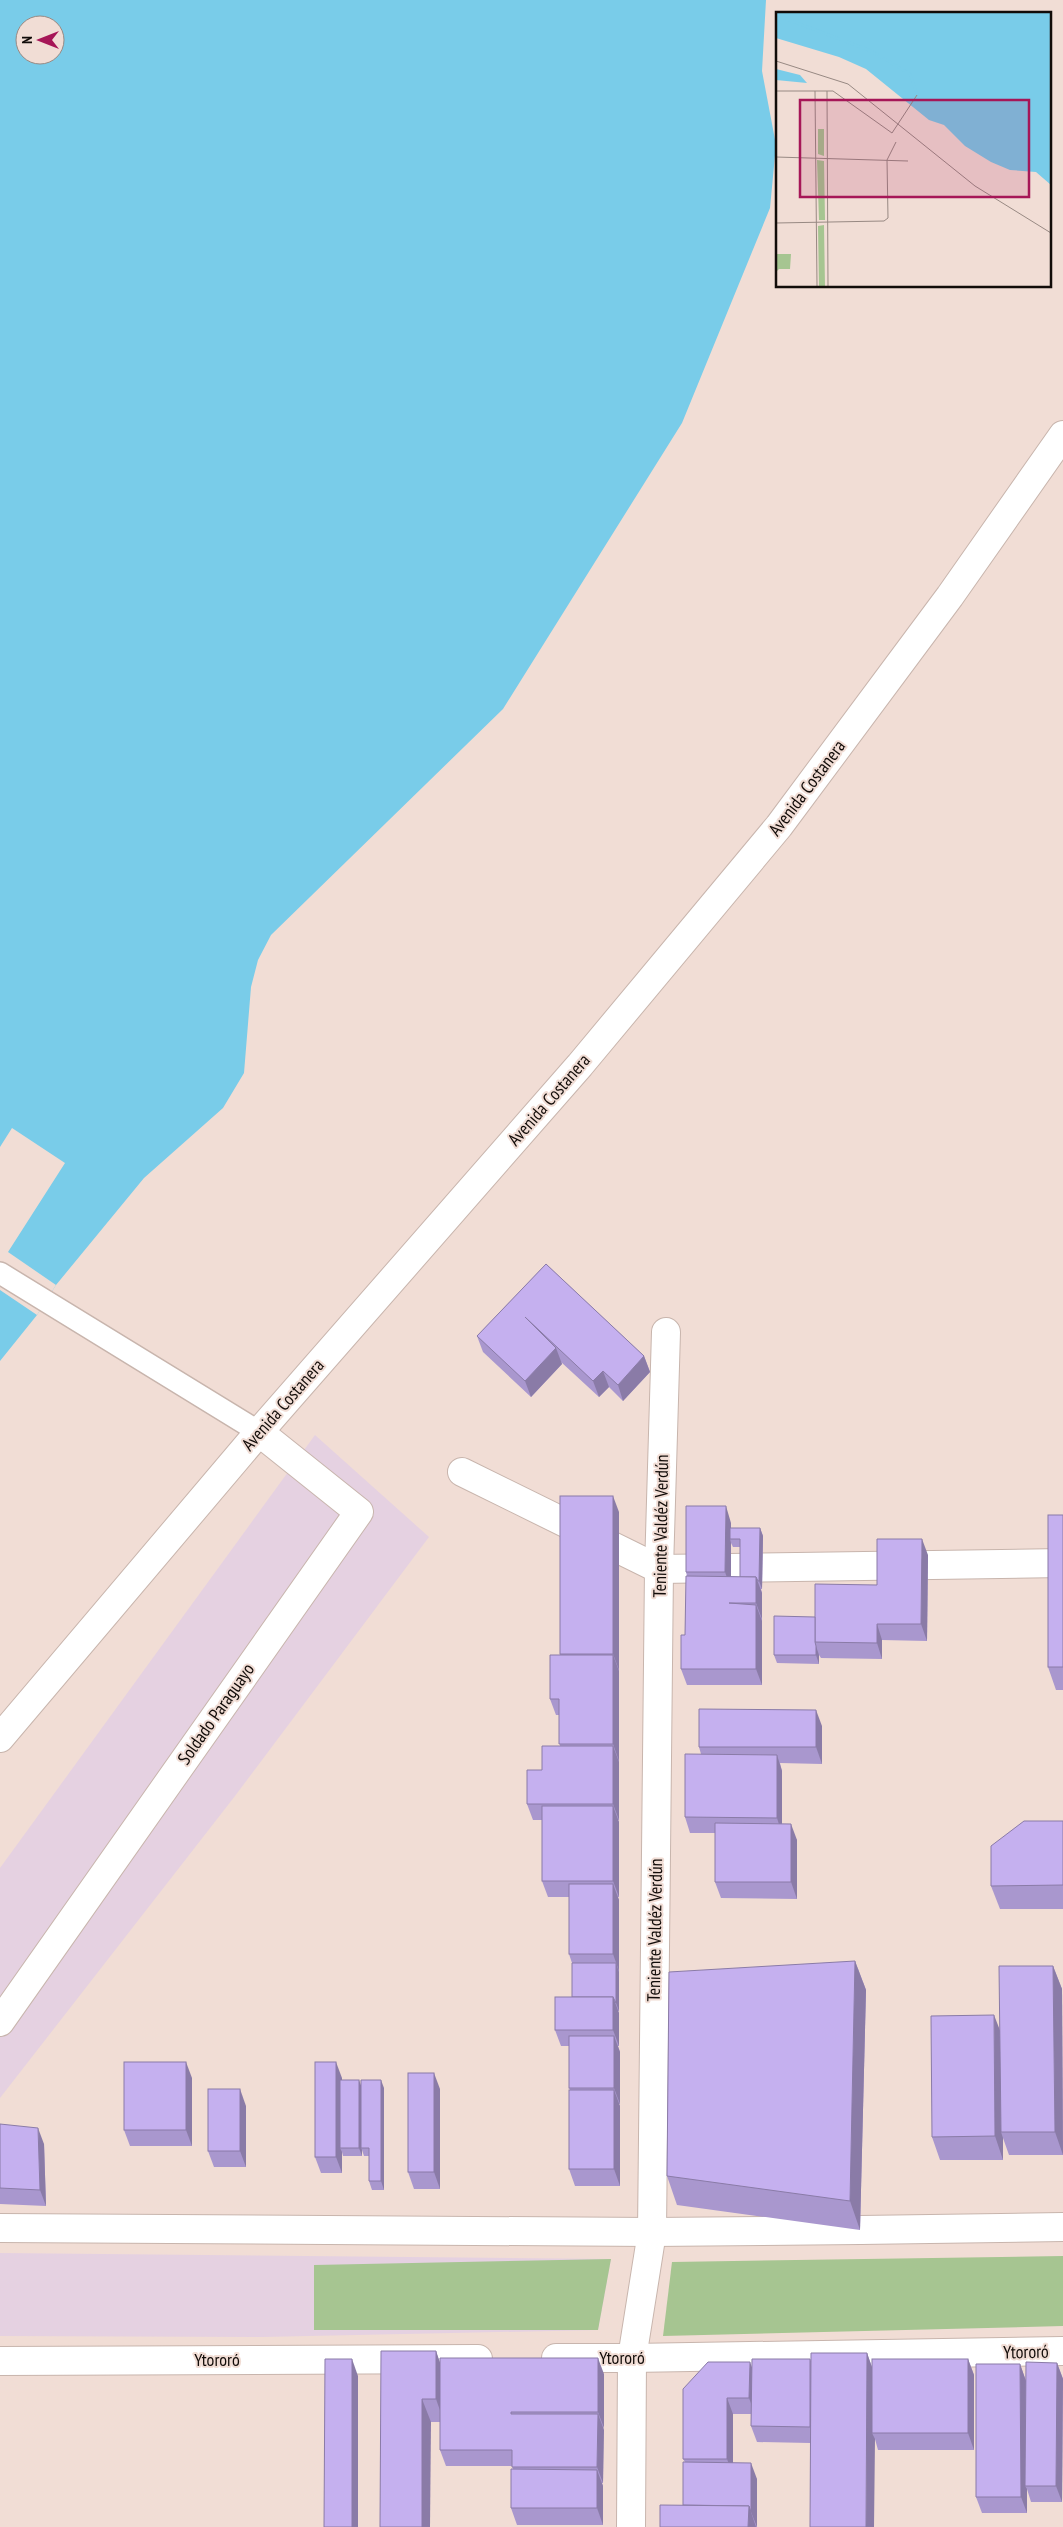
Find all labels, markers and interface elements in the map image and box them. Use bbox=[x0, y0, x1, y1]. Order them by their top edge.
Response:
inset map bbox=[776, 12, 1050, 288]
north arrow bbox=[15, 15, 65, 65]
text: N bbox=[18, 36, 36, 44]
street label: Avenida Costanera bbox=[763, 735, 850, 840]
street label: Avenida Costanera bbox=[502, 1049, 595, 1150]
street label: Avenida Costanera bbox=[236, 1354, 329, 1455]
street label: Teniente Valdéz Verdún bbox=[648, 1454, 673, 1598]
street label: Soldado Paraguayo bbox=[172, 1658, 259, 1769]
street label: Teniente Valdéz Verdún bbox=[642, 1858, 667, 2002]
street label: Ytororó bbox=[1003, 2340, 1049, 2363]
street label: Ytororó bbox=[599, 2346, 645, 2369]
street label: Ytororó bbox=[194, 2348, 240, 2371]

